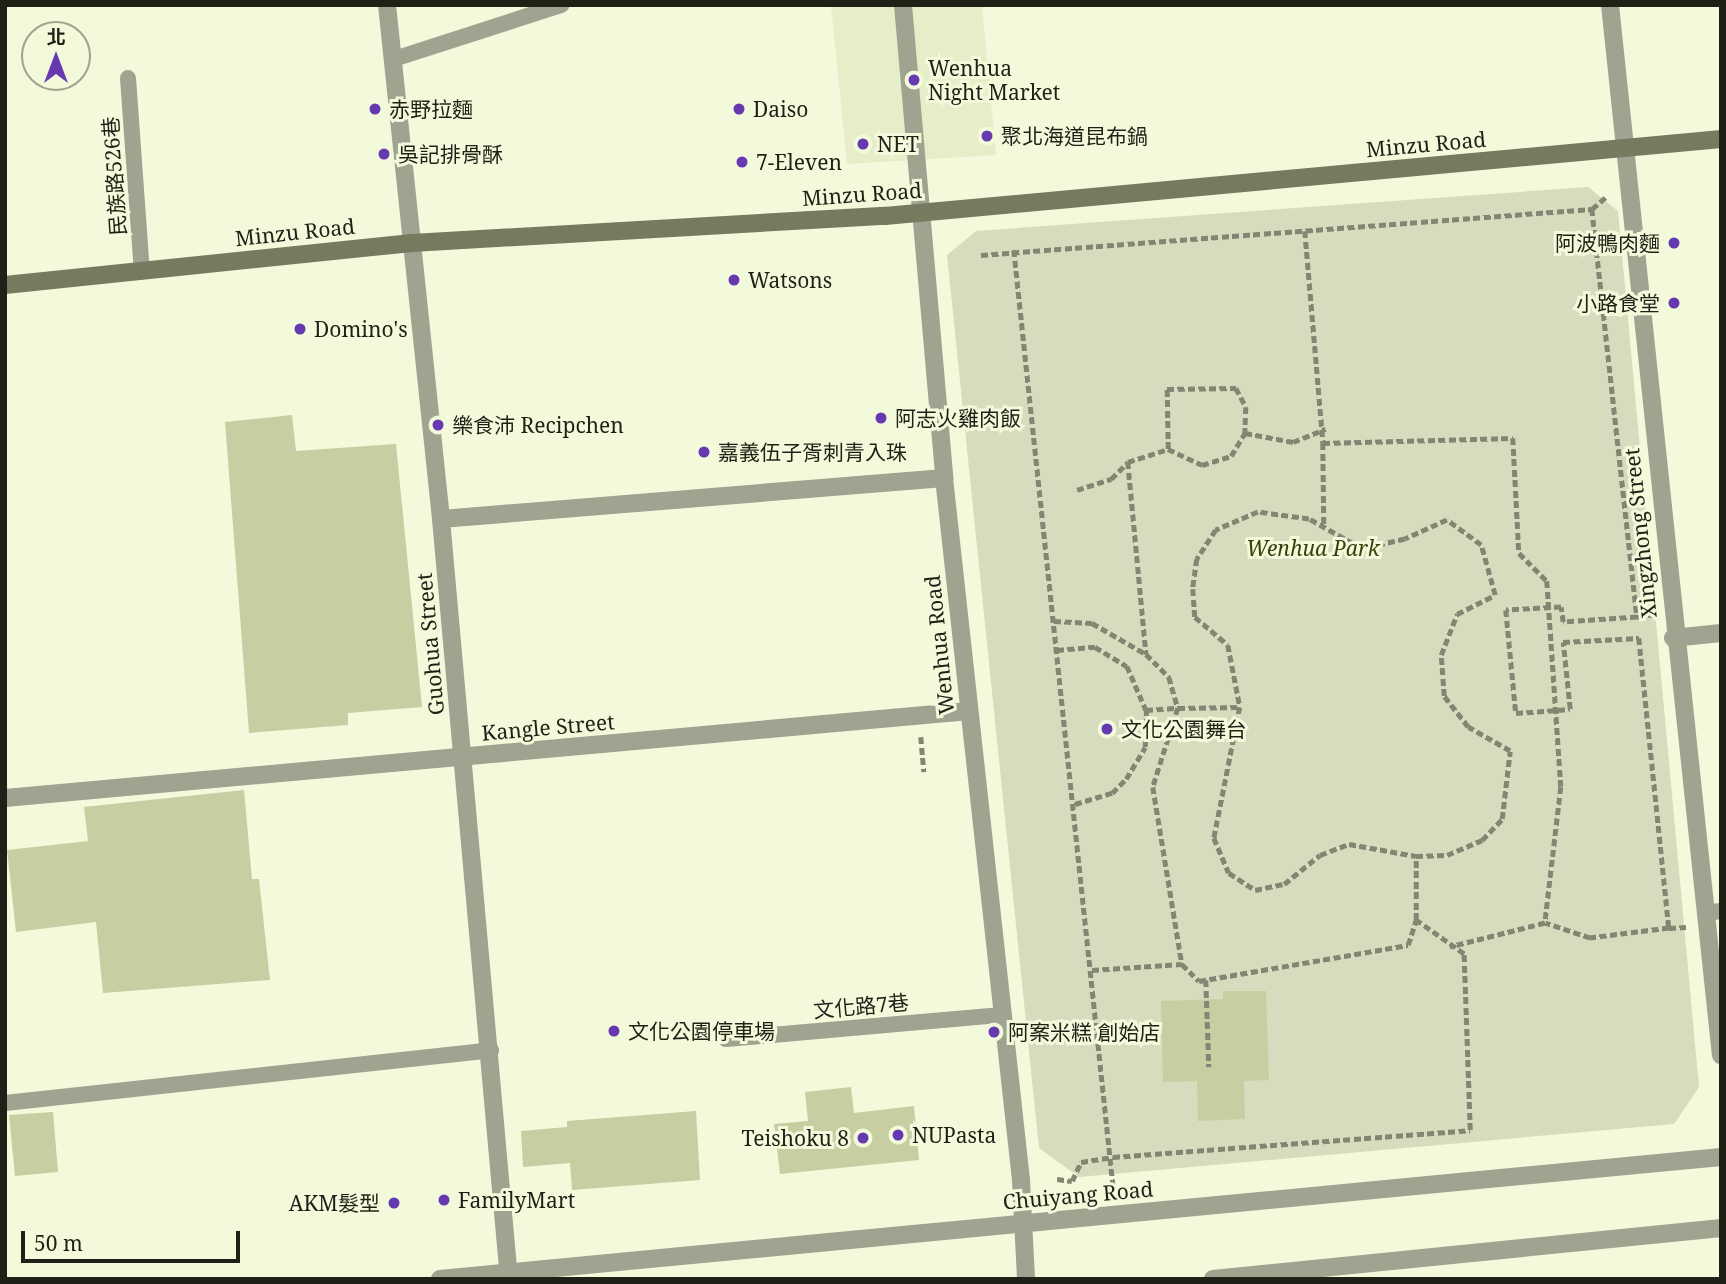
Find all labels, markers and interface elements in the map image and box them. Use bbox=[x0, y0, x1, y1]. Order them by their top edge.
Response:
north arrow bbox=[21, 21, 91, 91]
text: 北 bbox=[46, 24, 66, 50]
place label: Wenhua Night Market bbox=[928, 55, 1060, 105]
marker: Wenhua Night Market bbox=[906, 72, 922, 88]
place label: 赤野拉麵 bbox=[389, 96, 473, 122]
place label: Daiso bbox=[753, 96, 808, 122]
marker: 赤野拉麵 bbox=[367, 101, 383, 117]
marker: Daiso bbox=[731, 101, 747, 117]
street label: 民族路526巷 bbox=[97, 116, 131, 236]
place label: 聚北海道昆布鍋 bbox=[1001, 123, 1148, 149]
street label: Minzu Road bbox=[1365, 126, 1487, 162]
marker: 聚北海道昆布鍋 bbox=[979, 128, 995, 144]
place label: NET bbox=[877, 131, 919, 157]
marker: NET bbox=[855, 136, 871, 152]
place label: 吳記排骨酥 bbox=[398, 141, 503, 167]
marker: 吳記排骨酥 bbox=[376, 146, 392, 162]
place label: 7-Eleven bbox=[756, 149, 842, 175]
marker: 7-Eleven bbox=[734, 154, 750, 170]
street label: Minzu Road bbox=[801, 177, 923, 211]
street label: Minzu Road bbox=[234, 213, 356, 251]
place label: 阿波鴨肉麵 bbox=[1555, 230, 1660, 256]
marker: 阿波鴨肉麵 bbox=[1666, 235, 1682, 251]
place label: Watsons bbox=[748, 267, 832, 293]
marker: Watsons bbox=[726, 272, 742, 288]
place label: 小路食堂 bbox=[1576, 290, 1660, 316]
marker: 小路食堂 bbox=[1666, 295, 1682, 311]
place label: Domino's bbox=[314, 316, 408, 342]
marker: Domino's bbox=[292, 321, 308, 337]
place label: 阿志火雞肉飯 bbox=[895, 405, 1021, 431]
marker: 阿志火雞肉飯 bbox=[873, 410, 889, 426]
place label: 樂食沛 Recipchen bbox=[452, 412, 624, 438]
marker: 樂食沛 Recipchen bbox=[430, 417, 446, 433]
place label: 嘉義伍子胥刺青入珠 bbox=[718, 439, 907, 465]
marker: 嘉義伍子胥刺青入珠 bbox=[696, 444, 712, 460]
street label: Xingzhong Street bbox=[1619, 447, 1661, 619]
park label: Wenhua Park bbox=[1246, 535, 1380, 561]
street label: Guohua Street bbox=[411, 572, 449, 716]
street label: Wenhua Road bbox=[919, 574, 959, 716]
street label: Kangle Street bbox=[481, 709, 615, 745]
place label: 文化公園舞台 bbox=[1121, 716, 1247, 742]
marker: 文化公園舞台 bbox=[1099, 721, 1115, 737]
street label: 文化路7巷 bbox=[812, 989, 910, 1023]
place label: 文化公園停車場 bbox=[628, 1018, 775, 1044]
place label: 阿案米糕 創始店 bbox=[1008, 1019, 1160, 1045]
marker: 文化公園停車場 bbox=[606, 1023, 622, 1039]
marker: 阿案米糕 創始店 bbox=[986, 1024, 1002, 1040]
place label: NUPasta bbox=[912, 1122, 996, 1148]
place label: Teishoku 8 bbox=[741, 1125, 849, 1151]
marker: NUPasta bbox=[890, 1127, 906, 1143]
marker: Teishoku 8 bbox=[855, 1130, 871, 1146]
street label: Chuiyang Road bbox=[1002, 1176, 1154, 1214]
place label: FamilyMart bbox=[458, 1187, 575, 1213]
place label: AKM髮型 bbox=[289, 1190, 380, 1216]
marker: FamilyMart bbox=[436, 1192, 452, 1208]
marker: AKM髮型 bbox=[386, 1195, 402, 1211]
scale bar bbox=[24, 1218, 243, 1262]
text: 50 m bbox=[34, 1229, 83, 1257]

